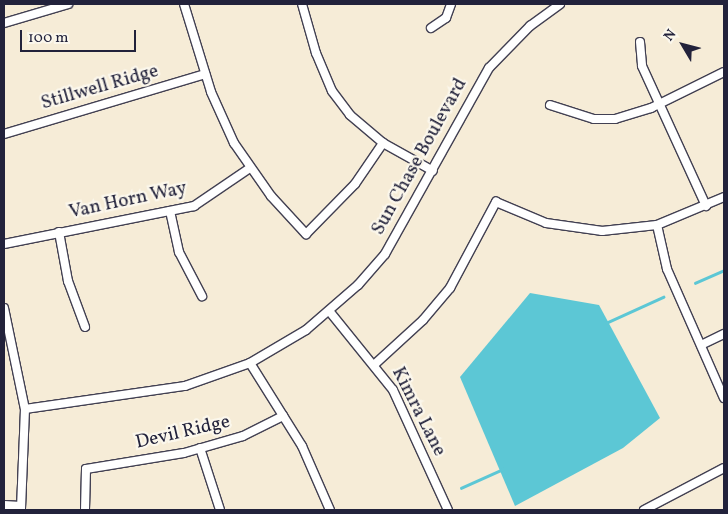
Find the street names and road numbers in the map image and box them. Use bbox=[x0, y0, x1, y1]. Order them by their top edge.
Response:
street label: Stillwell Ridge bbox=[39, 60, 161, 116]
street label: Sun Chase Boulevard bbox=[367, 75, 473, 239]
street label: Van Horn Way bbox=[67, 177, 189, 225]
street label: Kimra Lane bbox=[386, 364, 450, 460]
street label: Devil Ridge bbox=[134, 411, 232, 455]

